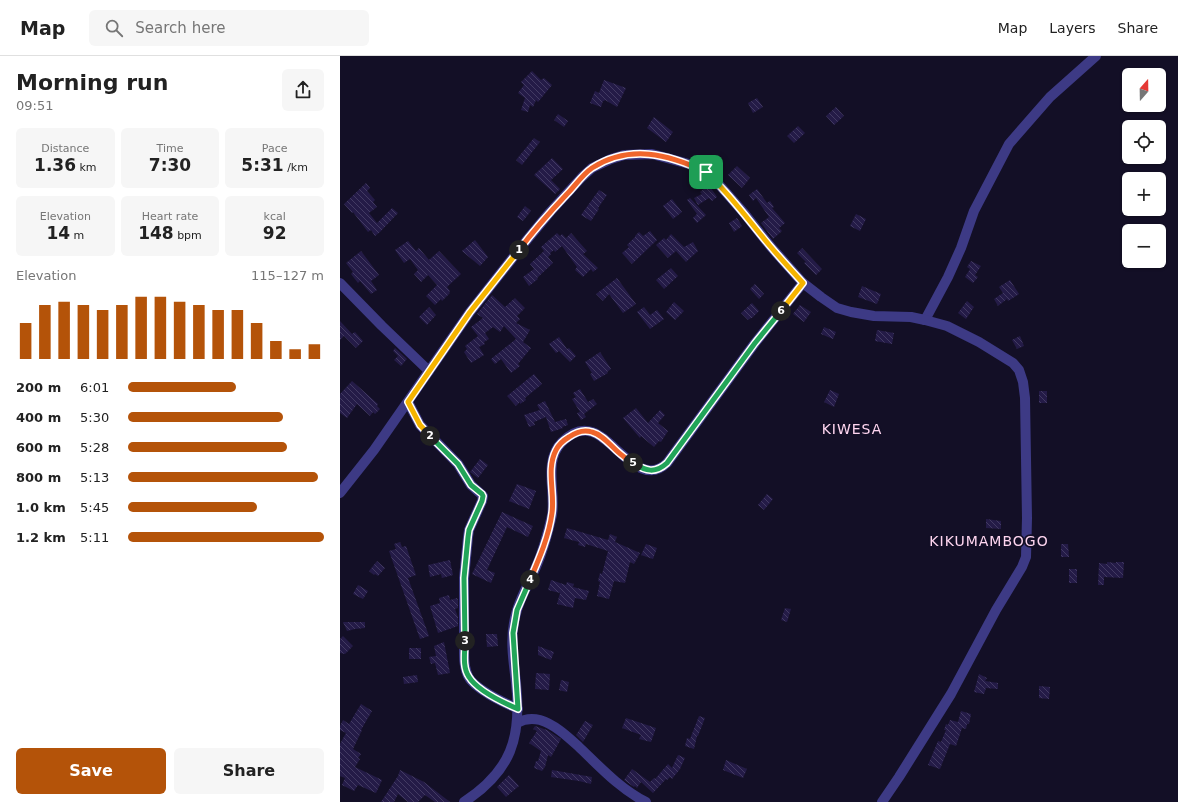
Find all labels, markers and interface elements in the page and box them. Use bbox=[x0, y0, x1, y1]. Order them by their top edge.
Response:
search box bbox=[89, 10, 369, 46]
text: Map bbox=[20, 17, 65, 39]
icon: search bbox=[103, 17, 125, 39]
text: Search here bbox=[135, 19, 225, 37]
text: Map bbox=[998, 20, 1027, 36]
text: Layers bbox=[1049, 20, 1096, 36]
text: Share bbox=[1118, 20, 1158, 36]
north arrow bbox=[1122, 68, 1166, 112]
map controls bbox=[1122, 68, 1166, 268]
button: share bbox=[282, 69, 324, 111]
text: Morning run bbox=[16, 70, 168, 95]
text: 09:51 bbox=[16, 98, 53, 113]
button: locate bbox=[1122, 120, 1166, 164]
text: Distance bbox=[41, 142, 89, 155]
text: Time bbox=[157, 142, 183, 155]
text: Pace bbox=[262, 142, 288, 155]
text: 1.36 bbox=[34, 155, 76, 175]
text: 7:30 bbox=[149, 155, 191, 175]
text: 5:31 bbox=[241, 155, 284, 175]
pin bbox=[689, 155, 723, 189]
text: km bbox=[76, 161, 97, 174]
text: /km bbox=[284, 161, 308, 174]
icon: arrive bbox=[695, 161, 717, 183]
button: + bbox=[1122, 172, 1166, 216]
text: Elevation bbox=[40, 210, 91, 223]
text: Heart rate bbox=[142, 210, 198, 223]
text: kcal bbox=[264, 210, 286, 223]
text: 14 bbox=[46, 223, 70, 243]
text: 148 bbox=[138, 223, 174, 243]
text: 92 bbox=[263, 223, 286, 243]
button: − bbox=[1122, 224, 1166, 268]
text: m bbox=[70, 229, 84, 242]
text: bpm bbox=[174, 229, 202, 242]
pin: 1 bbox=[509, 240, 529, 260]
text: 1 bbox=[515, 243, 523, 256]
text: Elevation bbox=[16, 268, 76, 283]
text: 115–127 m bbox=[251, 268, 324, 283]
pin: 6 bbox=[771, 301, 791, 321]
text: 6 bbox=[777, 304, 785, 317]
text: 200 m bbox=[16, 380, 61, 395]
text: 6:01 bbox=[80, 380, 109, 395]
text: 400 m bbox=[16, 410, 61, 425]
text: 5:30 bbox=[80, 410, 109, 425]
district label: KIWESA bbox=[822, 421, 882, 437]
pin: 2 bbox=[420, 426, 440, 446]
text: 2 bbox=[426, 429, 434, 442]
text: 600 m bbox=[16, 440, 61, 455]
text: 5:28 bbox=[80, 440, 109, 455]
pin: 5 bbox=[623, 453, 643, 473]
text: 5 bbox=[629, 456, 637, 469]
text: 800 m bbox=[16, 470, 61, 485]
text: 5:13 bbox=[80, 470, 109, 485]
text: 1.0 km bbox=[16, 500, 66, 515]
text: 5:45 bbox=[80, 500, 109, 515]
text: 1.2 km bbox=[16, 530, 66, 545]
text: 5:11 bbox=[80, 530, 109, 545]
district label: KIKUMAMBOGO bbox=[929, 533, 1049, 549]
pin: 4 bbox=[520, 570, 540, 590]
text: 4 bbox=[526, 573, 534, 586]
pin: 3 bbox=[455, 631, 475, 651]
text: 3 bbox=[461, 634, 469, 647]
button: Save bbox=[16, 748, 166, 794]
button: Share bbox=[174, 748, 324, 794]

